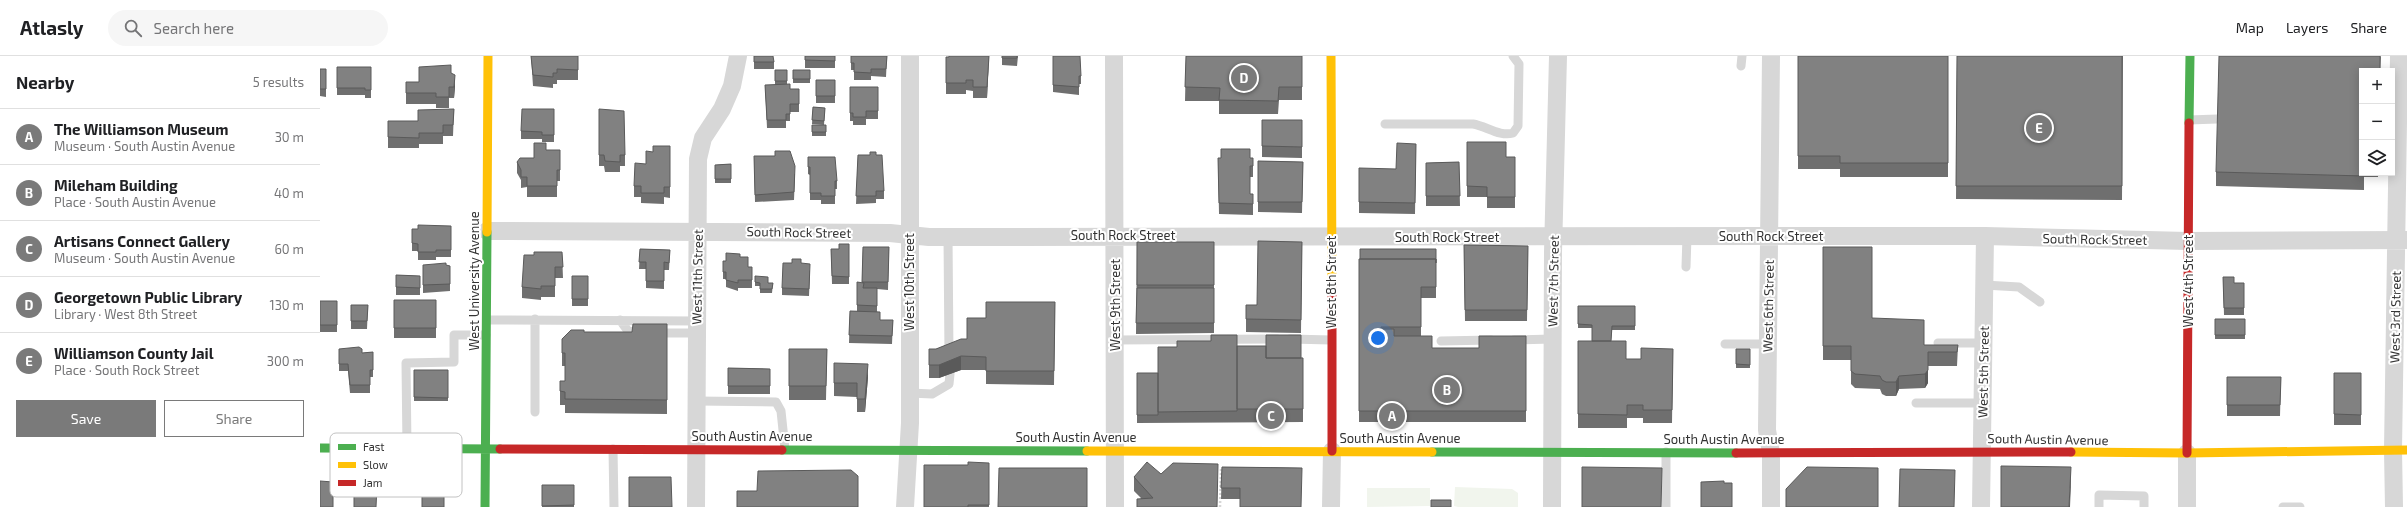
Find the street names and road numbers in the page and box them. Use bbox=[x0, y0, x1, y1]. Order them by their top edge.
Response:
street label: West University Avenue bbox=[466, 211, 482, 351]
street label: South Rock Street bbox=[747, 223, 852, 241]
street label: South Rock Street bbox=[1071, 227, 1175, 243]
street label: South Rock Street bbox=[1719, 228, 1823, 244]
street label: West 11th Street bbox=[688, 229, 706, 325]
street label: South Rock Street bbox=[1395, 229, 1499, 245]
street label: South Rock Street bbox=[2043, 230, 2148, 248]
street label: West 10th Street bbox=[901, 233, 917, 331]
street label: West 4th Street bbox=[2180, 234, 2196, 328]
street label: West 8th Street bbox=[1323, 235, 1339, 328]
street label: West 7th Street bbox=[1544, 235, 1562, 327]
street label: West 9th Street bbox=[1107, 259, 1123, 351]
street label: West 6th Street bbox=[1759, 260, 1777, 352]
street label: West 3rd Street bbox=[2386, 271, 2404, 363]
street label: West 5th Street bbox=[1974, 326, 1992, 418]
street label: South Austin Avenue bbox=[691, 428, 813, 444]
street label: South Austin Avenue bbox=[1015, 429, 1137, 445]
street label: South Austin Avenue bbox=[1339, 430, 1461, 446]
street label: South Austin Avenue bbox=[1987, 430, 2109, 448]
street label: South Austin Avenue bbox=[1663, 431, 1785, 447]

